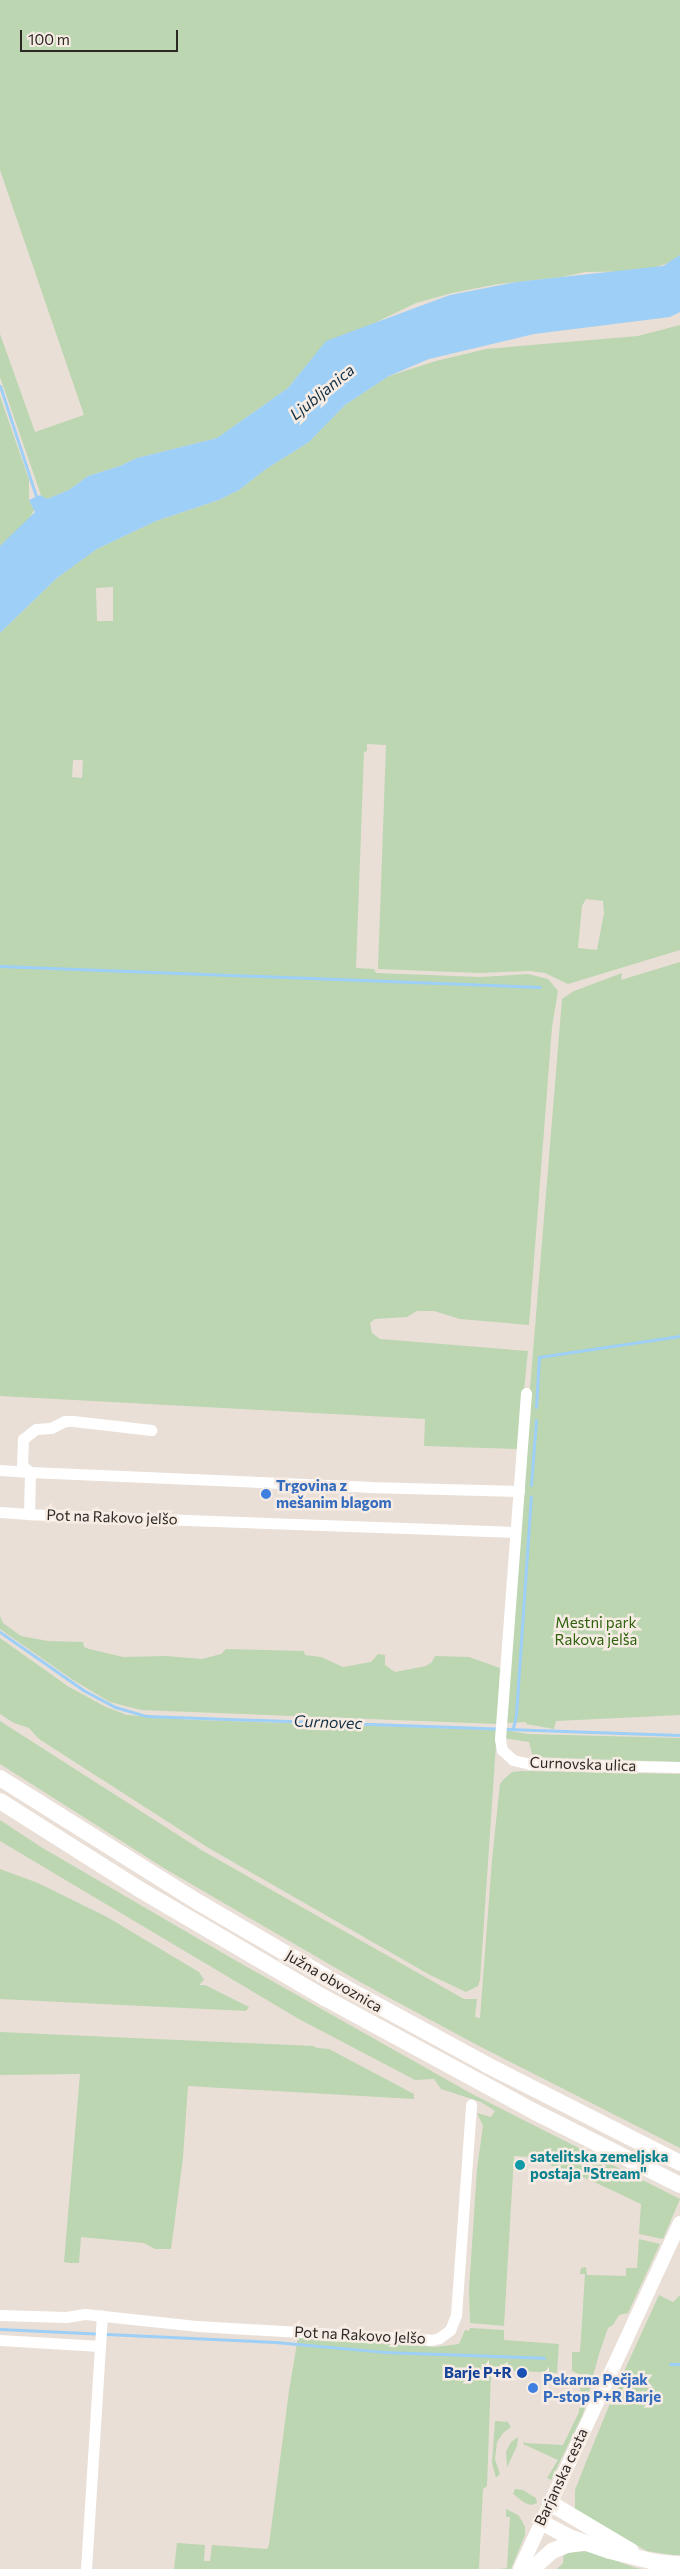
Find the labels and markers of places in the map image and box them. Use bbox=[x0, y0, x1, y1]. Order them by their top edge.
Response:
place label: Trgovina z mešanim blagom bbox=[276, 1476, 392, 1511]
marker: Trgovina z mešanim blagom bbox=[260, 1488, 272, 1500]
place label: satelitska zemeljska postaja "Stream" bbox=[530, 2147, 668, 2182]
marker: satelitska zemeljska postaja "Stream" bbox=[514, 2159, 526, 2171]
place label: Barje P+R bbox=[444, 2364, 512, 2382]
marker: Barje P+R bbox=[516, 2367, 528, 2379]
place label: Pekarna Pečjak P-stop P+R Barje bbox=[543, 2370, 661, 2405]
marker: Pekarna Pečjak P-stop P+R Barje bbox=[527, 2382, 539, 2394]

